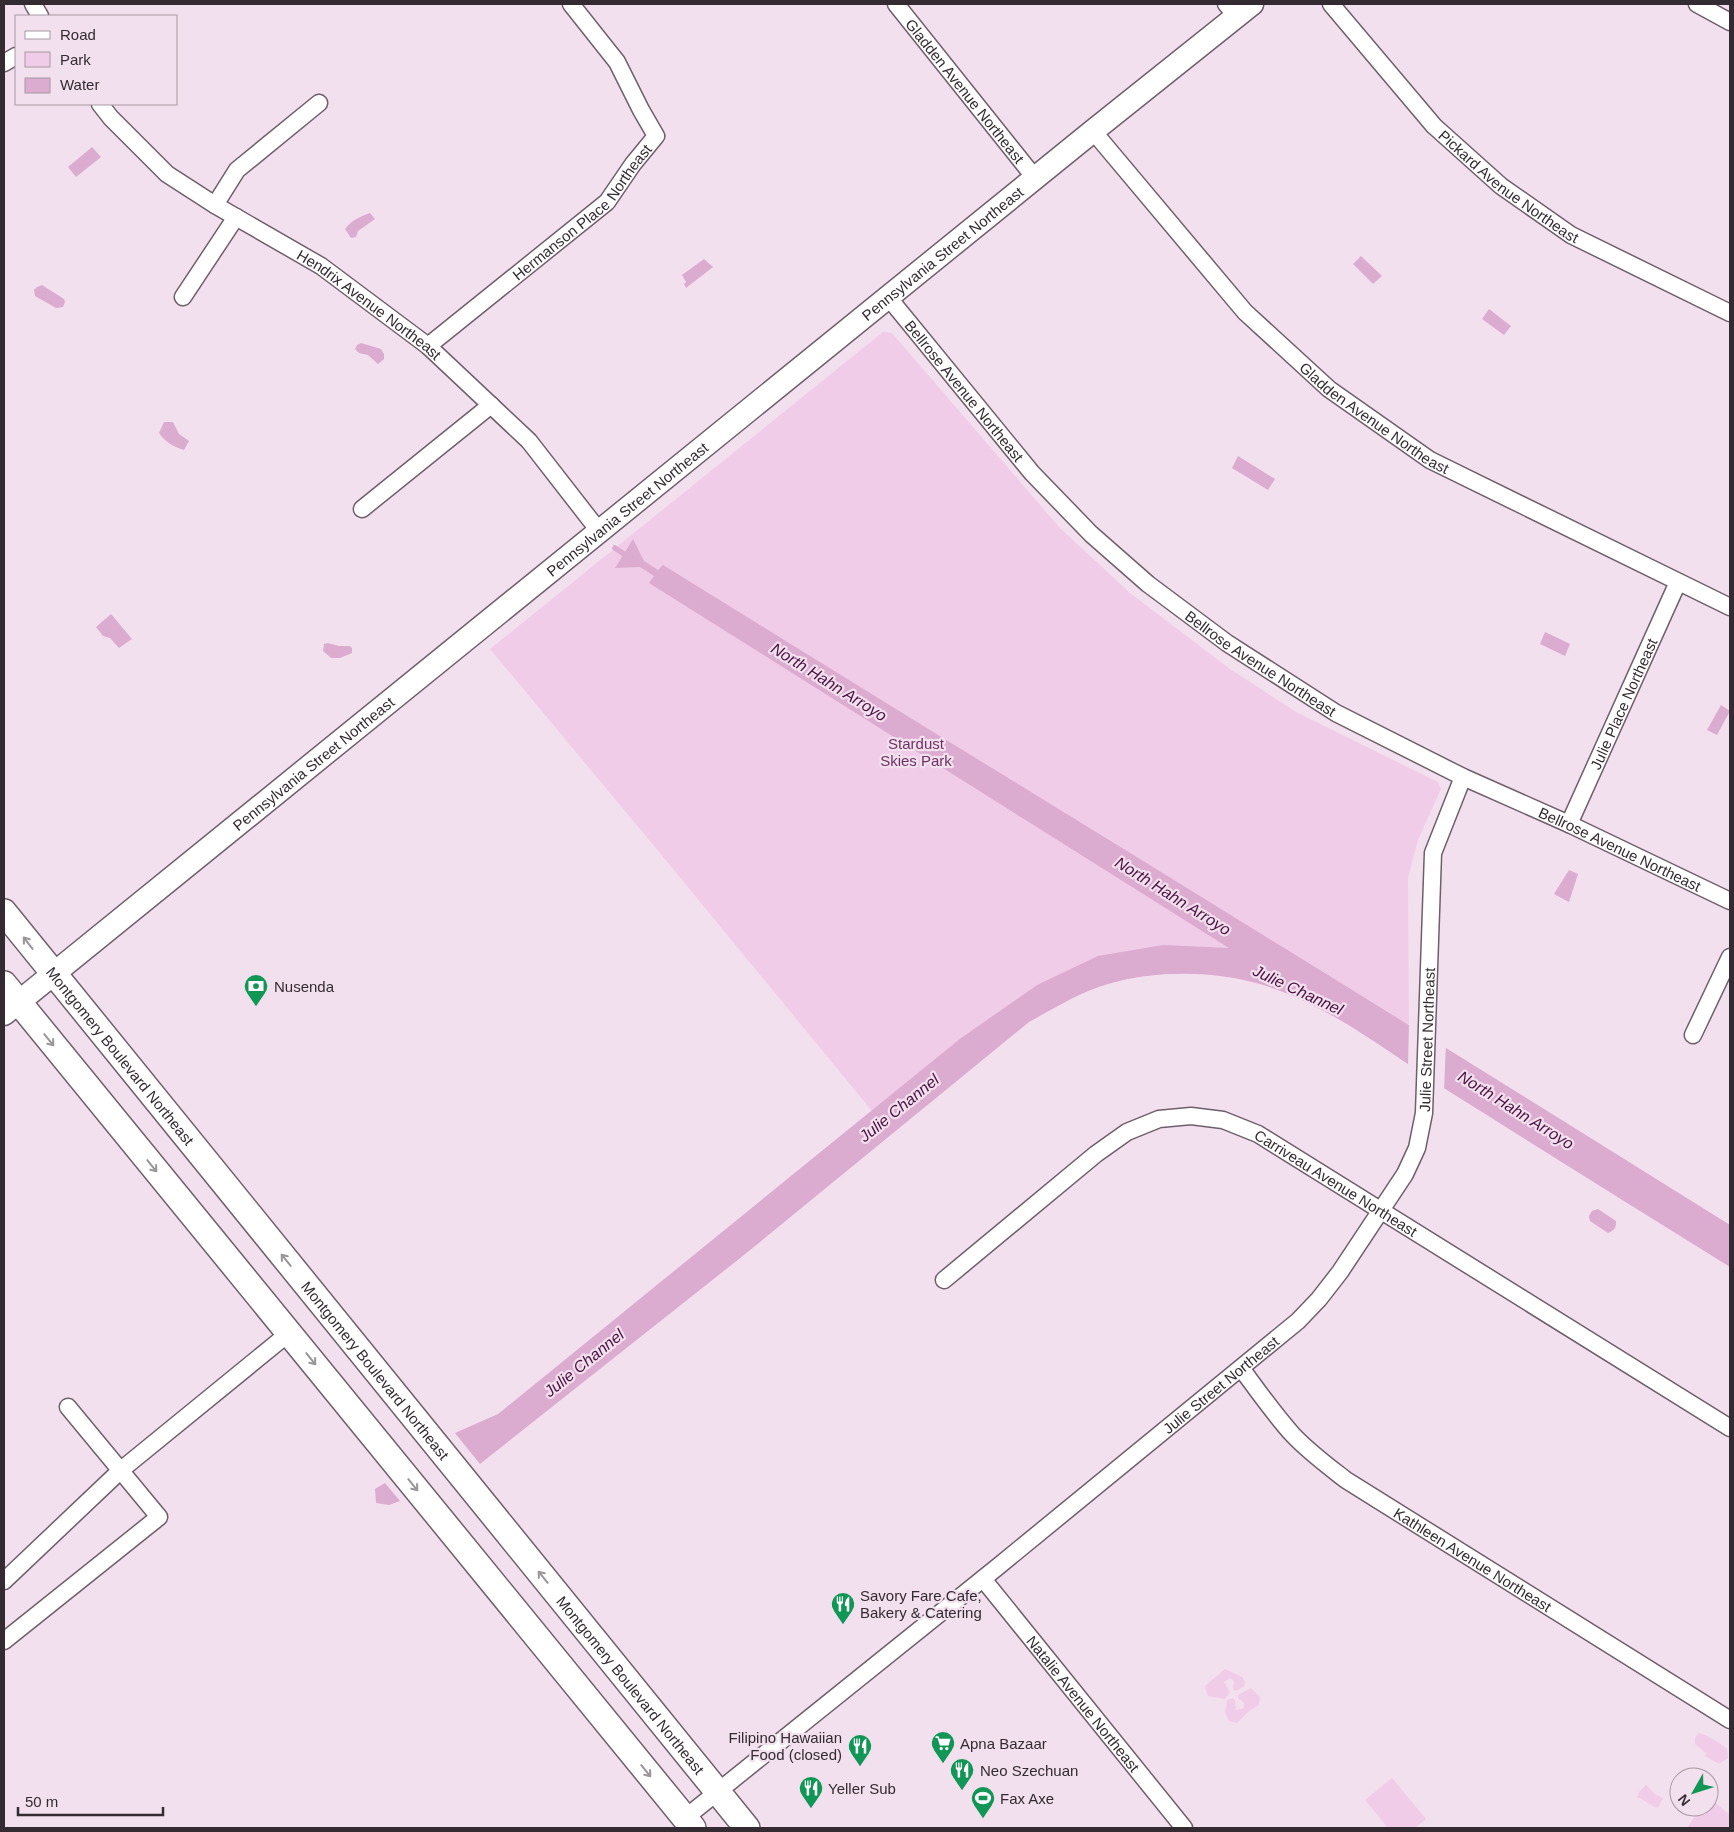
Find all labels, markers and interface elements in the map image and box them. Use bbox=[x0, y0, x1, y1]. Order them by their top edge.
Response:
legend bbox=[15, 15, 178, 105]
street label: Gladden Avenue Northeast bbox=[902, 15, 1029, 167]
text: Road bbox=[60, 26, 96, 43]
text: Park bbox=[60, 51, 91, 68]
text: Water bbox=[60, 76, 99, 93]
street label: Pickard Avenue Northeast bbox=[1436, 126, 1582, 246]
street label: Hermanson Place Northeast bbox=[509, 140, 655, 283]
street label: Pennsylvania Street Northeast bbox=[858, 182, 1027, 324]
street label: Hendrix Avenue Northeast bbox=[294, 246, 446, 363]
street label: Bellrose Avenue Northeast bbox=[902, 317, 1028, 465]
street label: Gladden Avenue Northeast bbox=[1297, 358, 1453, 477]
street label: Pennsylvania Street Northeast bbox=[543, 438, 712, 579]
street label: Bellrose Avenue Northeast bbox=[1182, 607, 1340, 720]
street label: Julie Place Northeast bbox=[1586, 635, 1660, 772]
water label: North Hahn Arroyo bbox=[768, 640, 890, 724]
street label: Pennsylvania Street Northeast bbox=[229, 692, 398, 834]
park label: Stardust Skies Park bbox=[880, 735, 952, 769]
street label: Bellrose Avenue Northeast bbox=[1536, 803, 1705, 895]
water label: North Hahn Arroyo bbox=[1112, 854, 1234, 938]
one-way arrow bbox=[23, 936, 34, 949]
water label: Julie Channel bbox=[1250, 961, 1346, 1018]
street label: Montgomery Boulevard Northeast bbox=[43, 963, 198, 1149]
street label: Julie Street Northeast bbox=[1416, 967, 1438, 1112]
bank icon: Nusenda bbox=[243, 973, 269, 1007]
place label: Nusenda bbox=[274, 978, 335, 995]
one-way arrow bbox=[44, 1033, 55, 1046]
water label: North Hahn Arroyo bbox=[1455, 1068, 1577, 1152]
water label: Julie Channel bbox=[855, 1071, 942, 1146]
street label: Carriveau Avenue Northeast bbox=[1252, 1126, 1421, 1240]
one-way arrow bbox=[147, 1159, 158, 1172]
one-way arrow bbox=[281, 1254, 292, 1267]
street label: Montgomery Boulevard Northeast bbox=[298, 1278, 453, 1463]
water label: Julie Channel bbox=[540, 1326, 627, 1401]
street label: Julie Street Northeast bbox=[1159, 1332, 1282, 1437]
one-way arrow bbox=[305, 1352, 316, 1365]
one-way arrow bbox=[408, 1478, 419, 1491]
street label: Kathleen Avenue Northeast bbox=[1391, 1504, 1555, 1615]
one-way arrow bbox=[538, 1571, 549, 1584]
place label: Savory Fare Cafe, Bakery & Catering bbox=[860, 1587, 982, 1621]
restaurant icon: Savory Fare Cafe, Bakery & Catering bbox=[830, 1591, 856, 1625]
street label: Montgomery Boulevard Northeast bbox=[554, 1592, 709, 1778]
street label: Natalie Avenue Northeast bbox=[1024, 1632, 1144, 1776]
place label: Filipino Hawaiian Food (closed) bbox=[729, 1729, 842, 1763]
supermarket icon: Apna Bazaar bbox=[930, 1730, 956, 1764]
restaurant icon: Filipino Hawaiian Food (closed) bbox=[847, 1733, 873, 1767]
place label: Apna Bazaar bbox=[960, 1735, 1047, 1752]
restaurant icon: Neo Szechuan bbox=[949, 1757, 975, 1791]
place label: Neo Szechuan bbox=[980, 1762, 1078, 1779]
one-way arrow bbox=[641, 1764, 652, 1777]
north arrow bbox=[1669, 1767, 1719, 1817]
restaurant icon: Yeller Sub bbox=[798, 1775, 824, 1809]
place label: Yeller Sub bbox=[828, 1780, 896, 1797]
scale bar bbox=[18, 1784, 162, 1816]
sports icon: Fax Axe bbox=[970, 1785, 996, 1819]
place label: Fax Axe bbox=[1000, 1790, 1054, 1807]
text: N bbox=[1674, 1791, 1693, 1809]
text: 50 m bbox=[25, 1793, 58, 1810]

